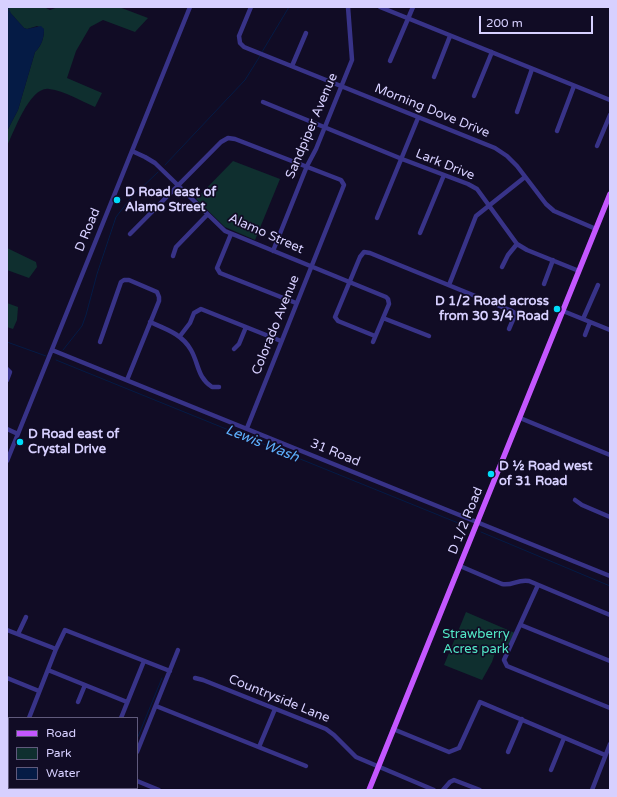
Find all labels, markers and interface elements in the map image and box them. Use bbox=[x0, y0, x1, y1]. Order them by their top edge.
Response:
scale bar bbox=[481, 8, 595, 34]
text: 200 m bbox=[486, 16, 523, 30]
street label: Sandpiper Avenue bbox=[283, 71, 341, 181]
street label: Morning Dove Drive bbox=[372, 81, 492, 141]
street label: Lark Drive bbox=[413, 146, 477, 184]
place label: D Road east of Alamo Street bbox=[125, 185, 216, 216]
marker: D Road east of Alamo Street bbox=[112, 195, 122, 205]
street label: D Road bbox=[72, 206, 104, 254]
street label: Alamo Street bbox=[226, 210, 306, 258]
street label: Colorado Avenue bbox=[249, 273, 303, 377]
place label: D 1/2 Road across from 30 3/4 Road bbox=[435, 294, 549, 325]
marker: D 1/2 Road across from 30 3/4 Road bbox=[552, 304, 562, 314]
water label: Lewis Wash bbox=[223, 422, 301, 466]
place label: D Road east of Crystal Drive bbox=[28, 427, 119, 458]
street label: 31 Road bbox=[308, 436, 362, 470]
marker: D Road east of Crystal Drive bbox=[15, 437, 25, 447]
place label: D ½ Road west of 31 Road bbox=[499, 459, 592, 490]
marker: D ½ Road west of 31 Road bbox=[486, 469, 496, 479]
street label: D 1/2 Road bbox=[445, 485, 487, 557]
park label: Strawberry Acres park bbox=[442, 627, 510, 658]
street label: Countryside Lane bbox=[226, 672, 332, 726]
legend bbox=[8, 717, 138, 789]
text: Road bbox=[46, 726, 76, 740]
text: Park bbox=[46, 746, 72, 760]
text: Water bbox=[46, 766, 80, 780]

